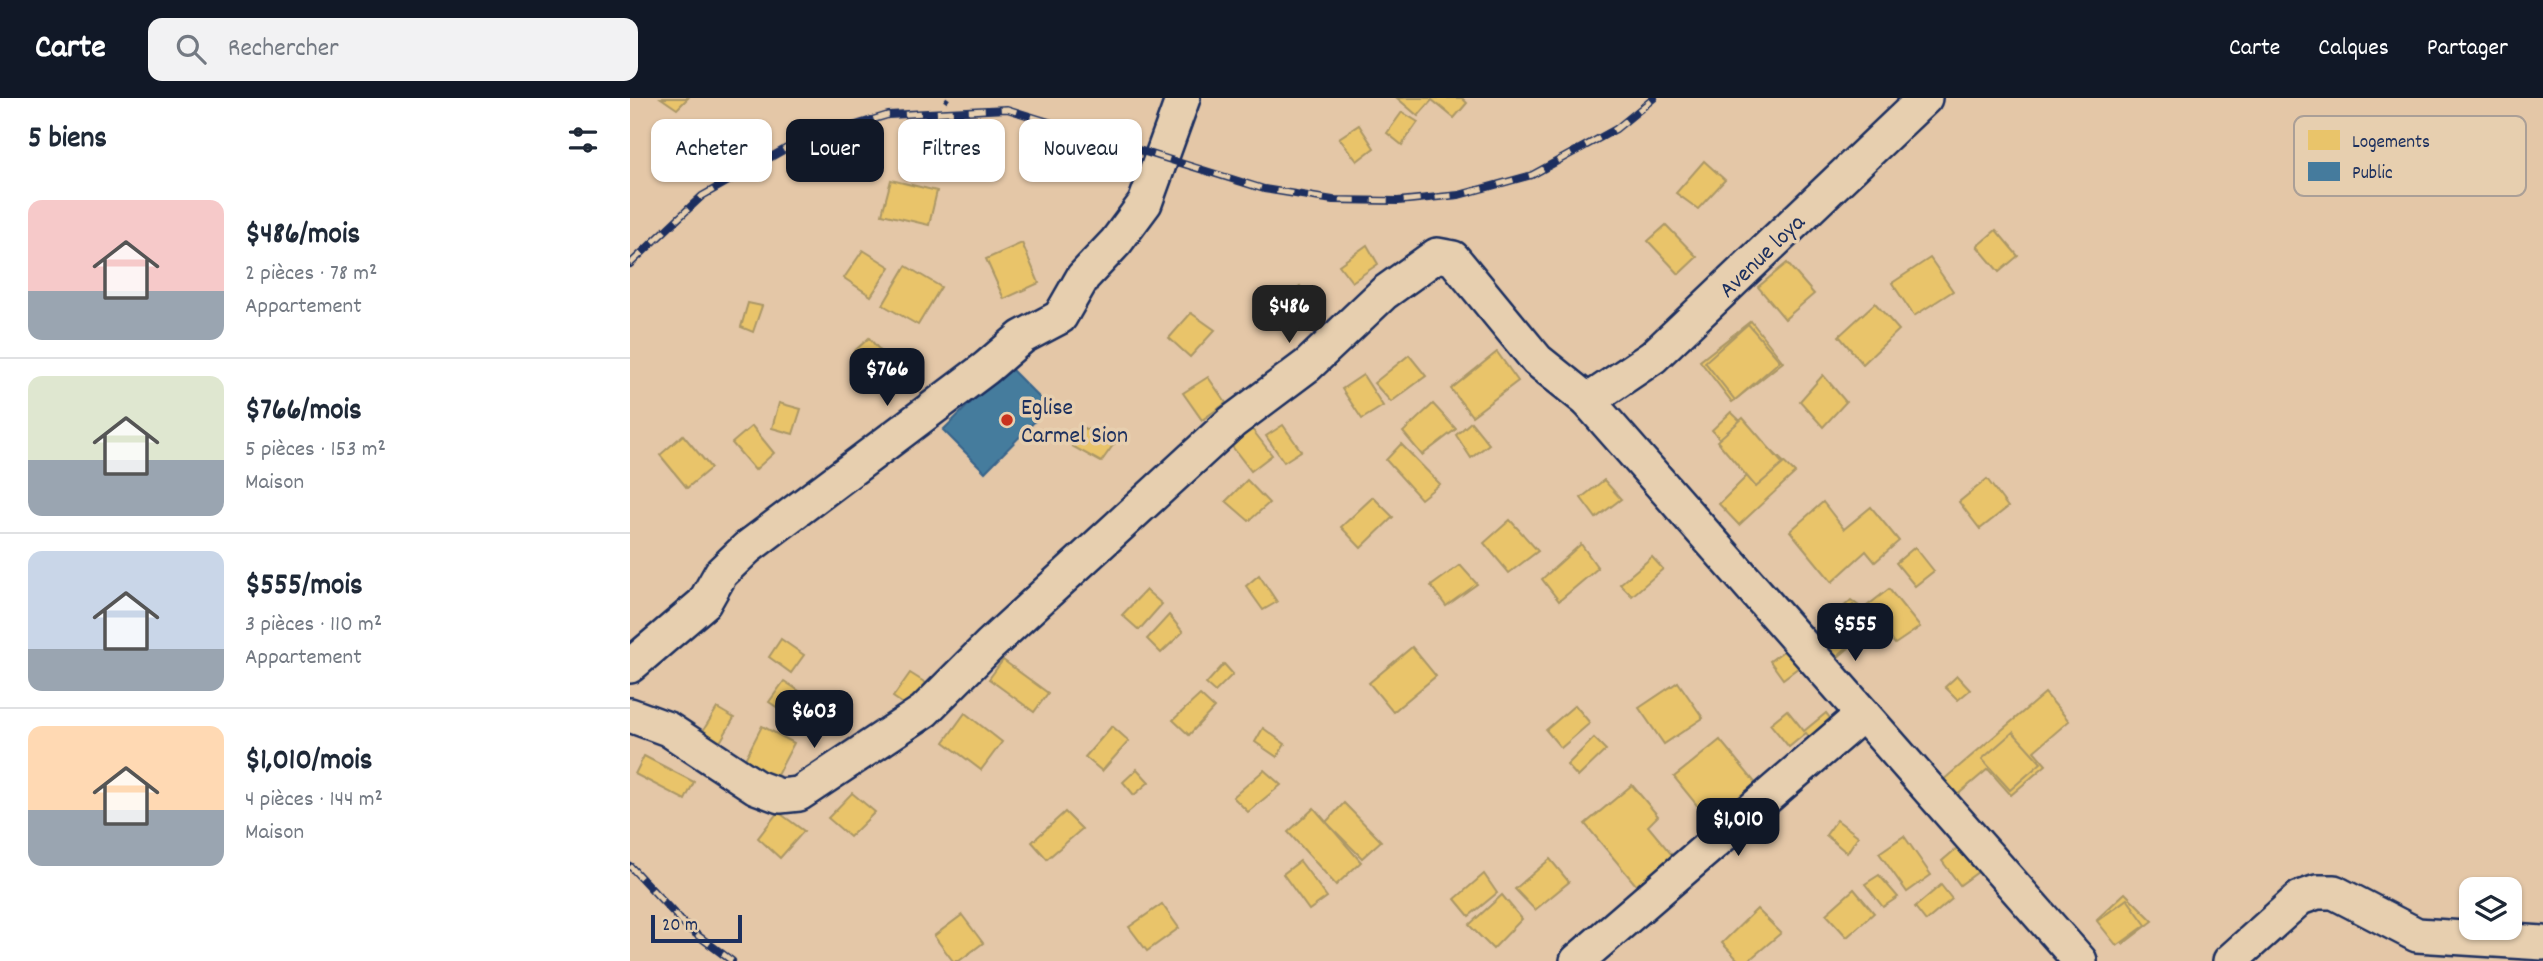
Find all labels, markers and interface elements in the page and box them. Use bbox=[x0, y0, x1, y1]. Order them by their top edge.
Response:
search box bbox=[148, 18, 638, 81]
text: Carte bbox=[35, 26, 106, 73]
icon: search bbox=[172, 30, 210, 68]
text: Rechercher bbox=[228, 31, 339, 68]
text: Carte bbox=[2229, 32, 2280, 66]
text: Calques bbox=[2318, 32, 2389, 66]
text: Partager bbox=[2427, 32, 2508, 66]
legend bbox=[2294, 116, 2526, 196]
text: 5 biens bbox=[28, 119, 107, 162]
chip: Acheter bbox=[651, 119, 772, 182]
chip: Louer bbox=[786, 119, 884, 182]
chip: Filtres bbox=[898, 119, 1005, 182]
chip: Nouveau bbox=[1019, 119, 1142, 182]
icon: filters bbox=[564, 121, 602, 159]
text: Logements bbox=[2352, 130, 2430, 157]
text: Public bbox=[2352, 161, 2393, 188]
street label: Avenue loya bbox=[1712, 207, 1814, 307]
text: $486/mois bbox=[245, 215, 360, 258]
icon: home bbox=[84, 228, 168, 312]
text: 2 pièces · 78 m² bbox=[245, 258, 377, 291]
pin: $486 bbox=[1248, 286, 1330, 345]
text: Appartement bbox=[245, 291, 362, 324]
text: $486 bbox=[1268, 291, 1310, 324]
pin: $766 bbox=[846, 348, 928, 408]
text: $766 bbox=[865, 354, 909, 387]
text: $766/mois bbox=[245, 391, 362, 434]
place label: Eglise Carmel Sion bbox=[1021, 392, 1128, 454]
icon: home bbox=[84, 404, 168, 488]
marker: Eglise Carmel Sion bbox=[999, 412, 1015, 428]
text: 5 pièces · 153 m² bbox=[245, 434, 386, 467]
text: Maison bbox=[245, 467, 304, 500]
text: $555/mois bbox=[245, 566, 363, 609]
icon: home bbox=[84, 579, 168, 663]
pin: $555 bbox=[1814, 603, 1896, 663]
text: 3 pièces · 110 m² bbox=[245, 609, 382, 642]
text: $555 bbox=[1833, 609, 1877, 642]
text: Appartement bbox=[245, 642, 362, 675]
pin: $603 bbox=[773, 690, 855, 750]
text: $603 bbox=[791, 696, 837, 729]
text: $1,010/mois bbox=[245, 741, 372, 784]
icon: home bbox=[84, 754, 168, 838]
text: 4 pièces · 144 m² bbox=[245, 784, 383, 817]
pin: $1,010 bbox=[1681, 798, 1795, 858]
text: $1,010 bbox=[1712, 804, 1764, 837]
text: Maison bbox=[245, 817, 304, 850]
map controls bbox=[2459, 877, 2522, 940]
button: layers bbox=[2459, 877, 2522, 940]
scale bar bbox=[651, 912, 742, 944]
text: 20 m bbox=[662, 913, 698, 940]

